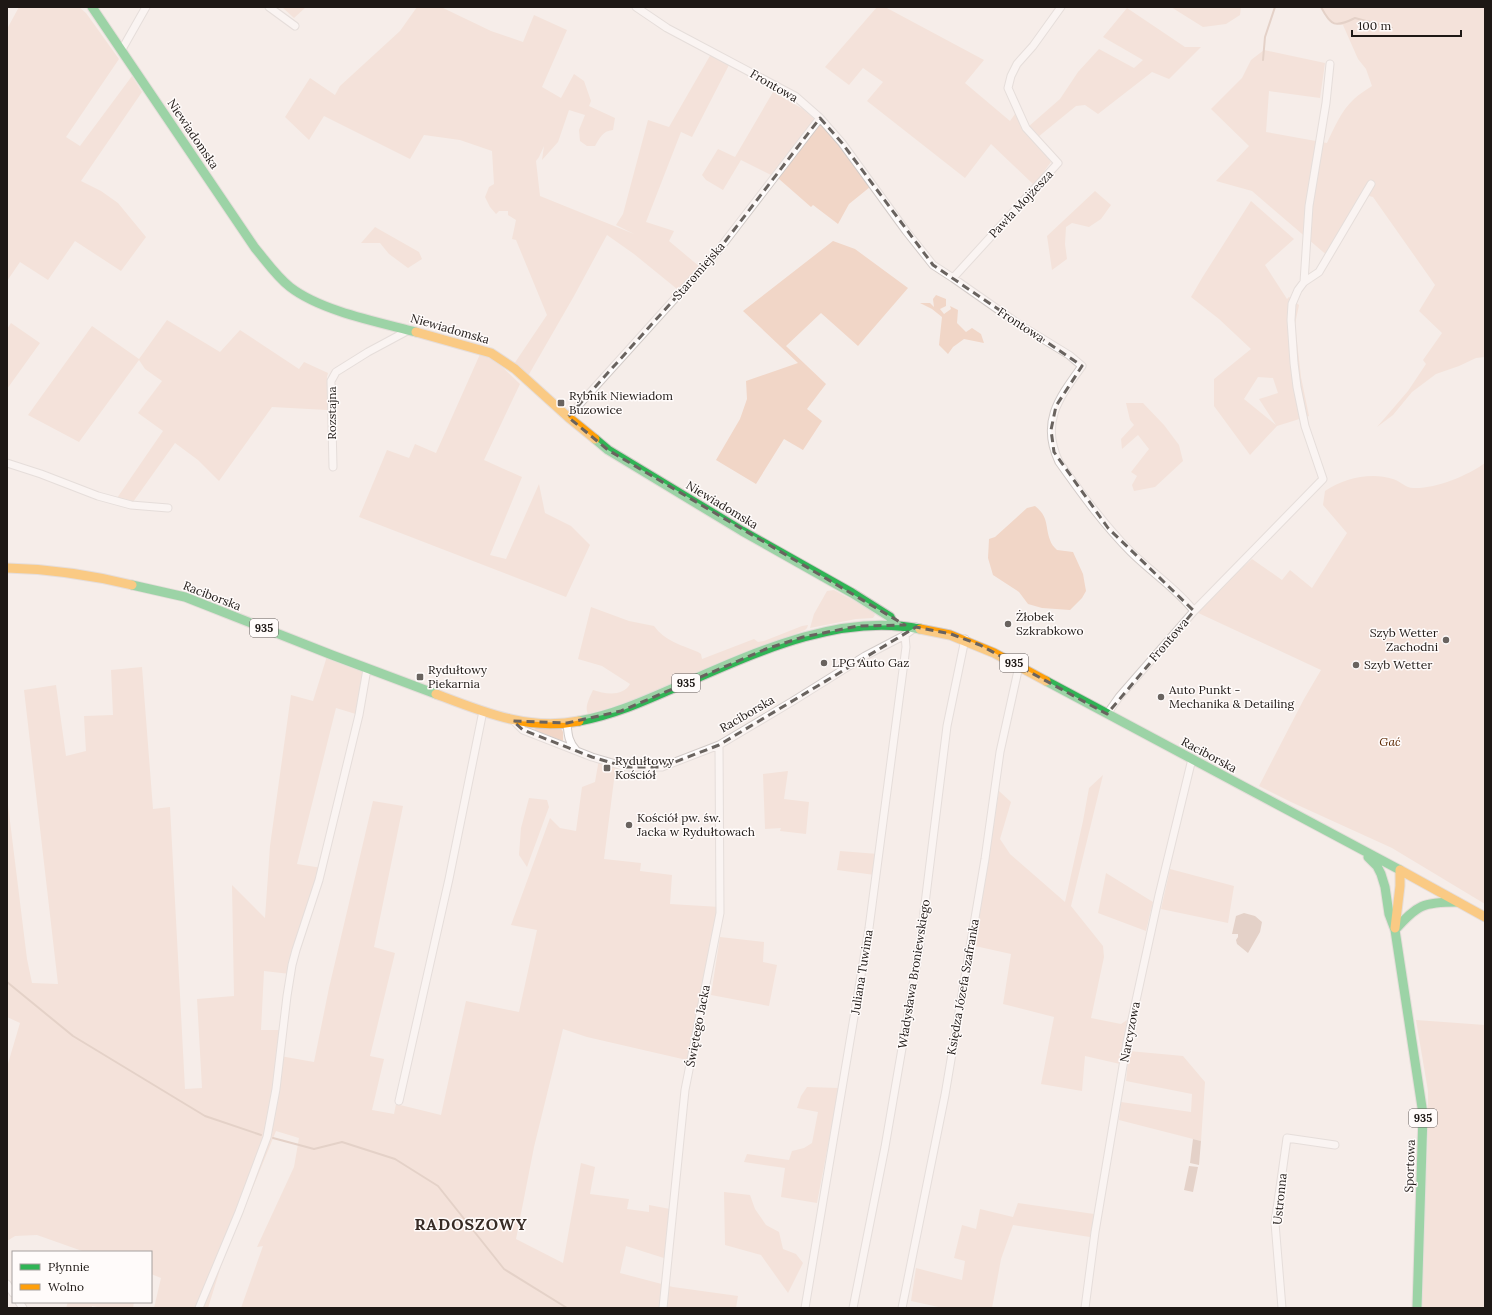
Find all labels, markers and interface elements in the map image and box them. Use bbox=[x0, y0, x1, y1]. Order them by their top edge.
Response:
scale bar bbox=[1352, 12, 1461, 38]
text: 100 m bbox=[1358, 18, 1391, 33]
street label: Frontowa bbox=[748, 66, 801, 105]
street label: Niewiadomska bbox=[164, 96, 222, 172]
street label: Pawła Mojżesza bbox=[985, 167, 1056, 241]
street label: Staromiejska bbox=[669, 239, 728, 303]
street label: Frontowa bbox=[995, 304, 1048, 345]
street label: Niewiadomska bbox=[409, 310, 491, 347]
street label: Rozstajna bbox=[324, 386, 339, 440]
place label: Rybnik Niewiadom Buzowice bbox=[569, 388, 673, 417]
marker: Rybnik Niewiadom Buzowice bbox=[556, 398, 566, 408]
street label: Niewiadomska bbox=[684, 477, 761, 532]
street label: Raciborska bbox=[181, 578, 243, 613]
place label: Żłobek Szkrabkowo bbox=[1016, 609, 1083, 638]
street label: Frontowa bbox=[1146, 615, 1192, 665]
road number: 935 bbox=[250, 619, 278, 637]
marker: Żłobek Szkrabkowo bbox=[1003, 619, 1013, 629]
place label: Szyb Wetter Zachodni bbox=[1370, 625, 1439, 654]
marker: Szyb Wetter Zachodni bbox=[1441, 635, 1451, 645]
road number: 935 bbox=[1000, 654, 1028, 672]
place label: LPG Auto Gaz bbox=[832, 655, 909, 670]
place label: Szyb Wetter bbox=[1364, 657, 1433, 672]
marker: LPG Auto Gaz bbox=[819, 658, 829, 668]
marker: Szyb Wetter bbox=[1351, 660, 1361, 670]
place label: Rydułtowy Piekarnia bbox=[428, 662, 488, 691]
marker: Rydułtowy Piekarnia bbox=[415, 672, 425, 682]
road number: 935 bbox=[672, 674, 700, 692]
place label: Auto Punkt - Mechanika & Detailing bbox=[1168, 682, 1295, 711]
street label: Raciborska bbox=[717, 692, 777, 735]
marker: Auto Punkt - Mechanika & Detailing bbox=[1156, 692, 1166, 702]
street label: Raciborska bbox=[1179, 734, 1240, 775]
park label: Gać bbox=[1379, 734, 1401, 749]
place label: Rydułtowy Kościół bbox=[615, 753, 675, 782]
marker: Rydułtowy Kościół bbox=[602, 763, 612, 773]
place label: Kościół pw. św. Jacka w Rydułtowach bbox=[636, 810, 755, 839]
marker: Kościół pw. św. Jacka w Rydułtowach bbox=[624, 820, 634, 830]
street label: Władysława Broniewskiego bbox=[894, 898, 933, 1050]
street label: Księdza Józefa Szafranka bbox=[943, 918, 982, 1056]
street label: Juliana Tuwima bbox=[847, 928, 876, 1016]
street label: Świętego Jacka bbox=[682, 983, 713, 1068]
street label: Narcyzowa bbox=[1116, 1000, 1143, 1064]
road number: 935 bbox=[1409, 1109, 1437, 1127]
street label: Sportowa bbox=[1401, 1139, 1418, 1193]
street label: Ustronna bbox=[1269, 1172, 1290, 1226]
district label: RADOSZOWY bbox=[414, 1214, 528, 1234]
legend bbox=[12, 1251, 152, 1303]
text: Płynnie bbox=[48, 1259, 90, 1274]
text: Wolno bbox=[48, 1279, 84, 1294]

